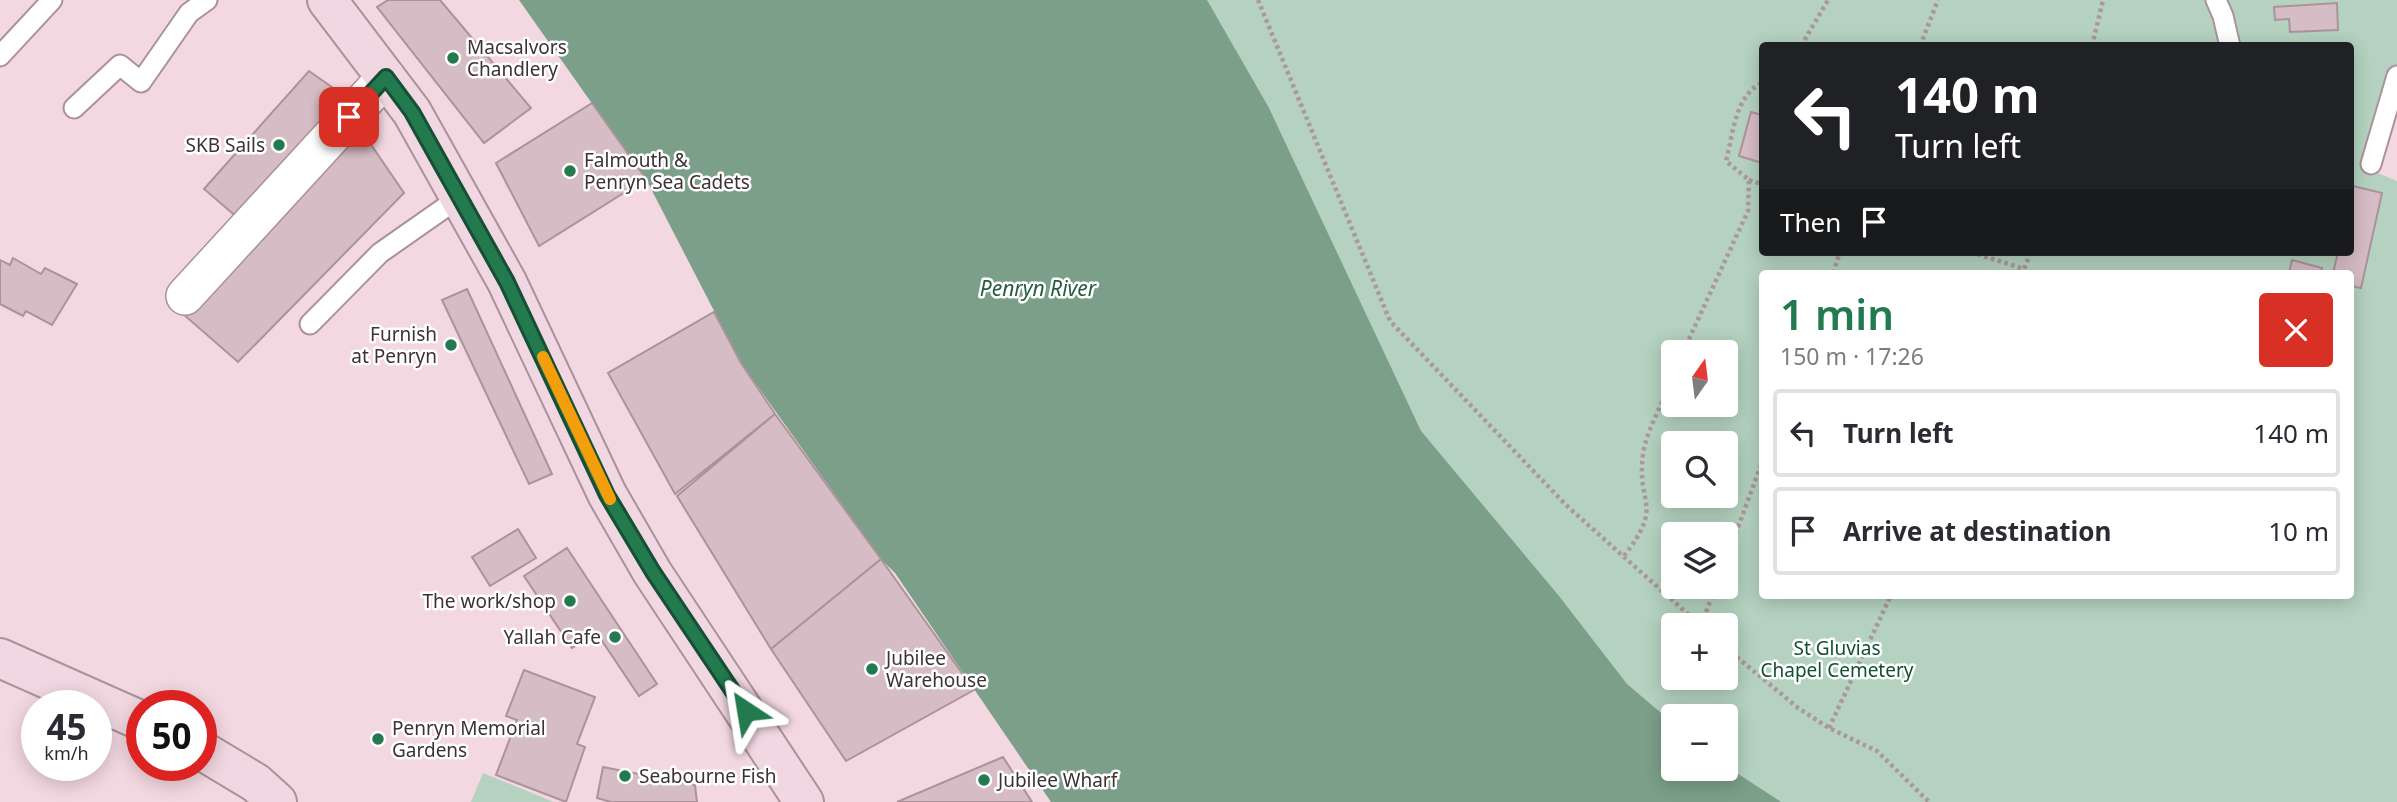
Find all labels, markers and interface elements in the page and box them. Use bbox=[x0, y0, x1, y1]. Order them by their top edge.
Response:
place label: Macsalvors Chandlery bbox=[467, 34, 567, 82]
marker: Macsalvors Chandlery bbox=[445, 50, 461, 66]
text: 140 m bbox=[1895, 61, 2040, 127]
icon: left bbox=[1780, 70, 1871, 161]
pin bbox=[319, 87, 379, 147]
icon: arrive bbox=[330, 98, 368, 136]
text: Turn left bbox=[1895, 124, 2021, 167]
place label: SKB Sails bbox=[186, 132, 265, 158]
marker: SKB Sails bbox=[271, 137, 287, 153]
place label: Falmouth & Penryn Sea Cadets bbox=[584, 147, 750, 195]
marker: Falmouth & Penryn Sea Cadets bbox=[562, 163, 578, 179]
icon: arrive bbox=[1855, 203, 1893, 241]
text: Then bbox=[1780, 204, 1841, 240]
water label: Penryn River bbox=[980, 274, 1098, 302]
text: 1 min bbox=[1780, 285, 1894, 342]
button: close bbox=[2259, 293, 2333, 367]
place label: Furnish at Penryn bbox=[351, 321, 437, 369]
marker: Furnish at Penryn bbox=[443, 337, 459, 353]
north arrow bbox=[1661, 340, 1738, 416]
map controls bbox=[1661, 340, 1738, 781]
text: 150 m · 17:26 bbox=[1780, 340, 1924, 372]
icon: left bbox=[1784, 414, 1822, 452]
text: Turn left bbox=[1843, 415, 1954, 451]
text: 140 m bbox=[2253, 415, 2329, 451]
button: search bbox=[1661, 431, 1738, 508]
icon: arrive bbox=[1784, 512, 1822, 550]
text: Arrive at destination bbox=[1843, 513, 2112, 549]
text: 10 m bbox=[2268, 513, 2329, 549]
button: layers bbox=[1661, 522, 1738, 599]
place label: The work/shop bbox=[423, 588, 556, 614]
marker: The work/shop bbox=[562, 593, 578, 609]
button: + bbox=[1661, 613, 1738, 690]
place label: Yallah Cafe bbox=[503, 624, 601, 650]
marker: Yallah Cafe bbox=[607, 629, 623, 645]
park label: St Gluvias Chapel Cemetery bbox=[1761, 635, 1914, 683]
place label: Jubilee Warehouse bbox=[884, 645, 987, 693]
marker: Jubilee Warehouse bbox=[864, 661, 880, 677]
position arrow bbox=[709, 674, 783, 748]
speed limit sign: 50 bbox=[126, 690, 217, 781]
text: 45 bbox=[46, 703, 87, 750]
button: − bbox=[1661, 704, 1738, 781]
place label: Penryn Memorial Gardens bbox=[392, 715, 546, 763]
marker: Penryn Memorial Gardens bbox=[370, 731, 386, 747]
text: km/h bbox=[44, 741, 89, 765]
place label: Seabourne Fish bbox=[639, 763, 777, 789]
place label: Jubilee Wharf bbox=[996, 767, 1119, 793]
marker: Seabourne Fish bbox=[617, 768, 633, 784]
marker: Jubilee Wharf bbox=[976, 772, 992, 788]

